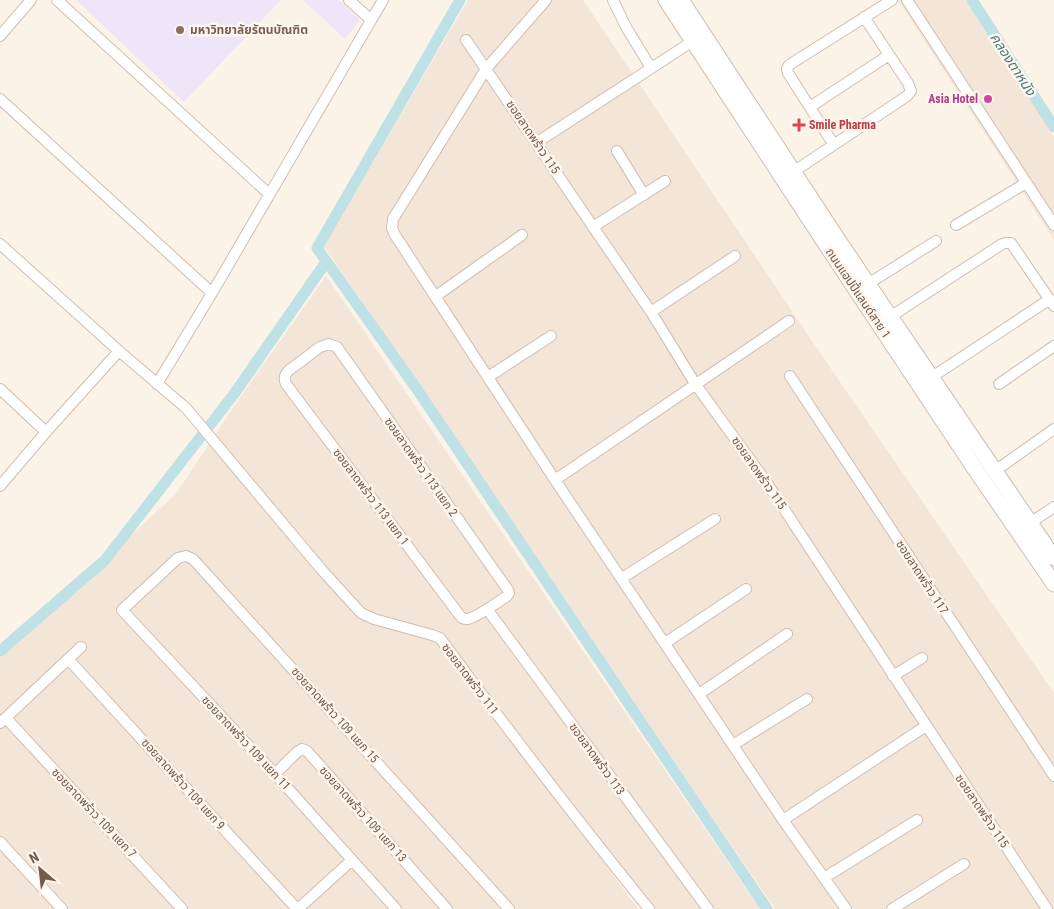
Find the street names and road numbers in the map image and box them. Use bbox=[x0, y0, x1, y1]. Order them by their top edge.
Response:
street label: ซอยลาดพร้าว 115 bbox=[503, 98, 563, 176]
street label: ถนนแฮปปี้แลนด์สาย 1 bbox=[823, 244, 895, 341]
street label: ซอยลาดพร้าว 113 แยก 2 bbox=[382, 415, 460, 519]
street label: ซอยลาดพร้าว 115 bbox=[729, 434, 789, 512]
street label: ซอยลาดพร้าว 113 แยก 1 bbox=[330, 446, 412, 548]
street label: ซอยลาดพร้าว 117 bbox=[893, 537, 951, 617]
street label: ซอยลาดพร้าว 111 bbox=[439, 641, 501, 717]
street label: ซอยลาดพร้าว 109 แยก 15 bbox=[288, 664, 382, 766]
street label: ซอยลาดพร้าว 109 แยก 11 bbox=[199, 693, 293, 793]
street label: ซอยลาดพร้าว 113 bbox=[566, 720, 628, 798]
street label: ซอยลาดพร้าว 109 แยก 9 bbox=[138, 736, 228, 832]
street label: ซอยลาดพร้าว 109 แยก 13 bbox=[316, 763, 410, 865]
street label: ซอยลาดพร้าว 109 แยก 7 bbox=[49, 765, 139, 861]
street label: ซอยลาดพร้าว 115 bbox=[952, 772, 1012, 850]

